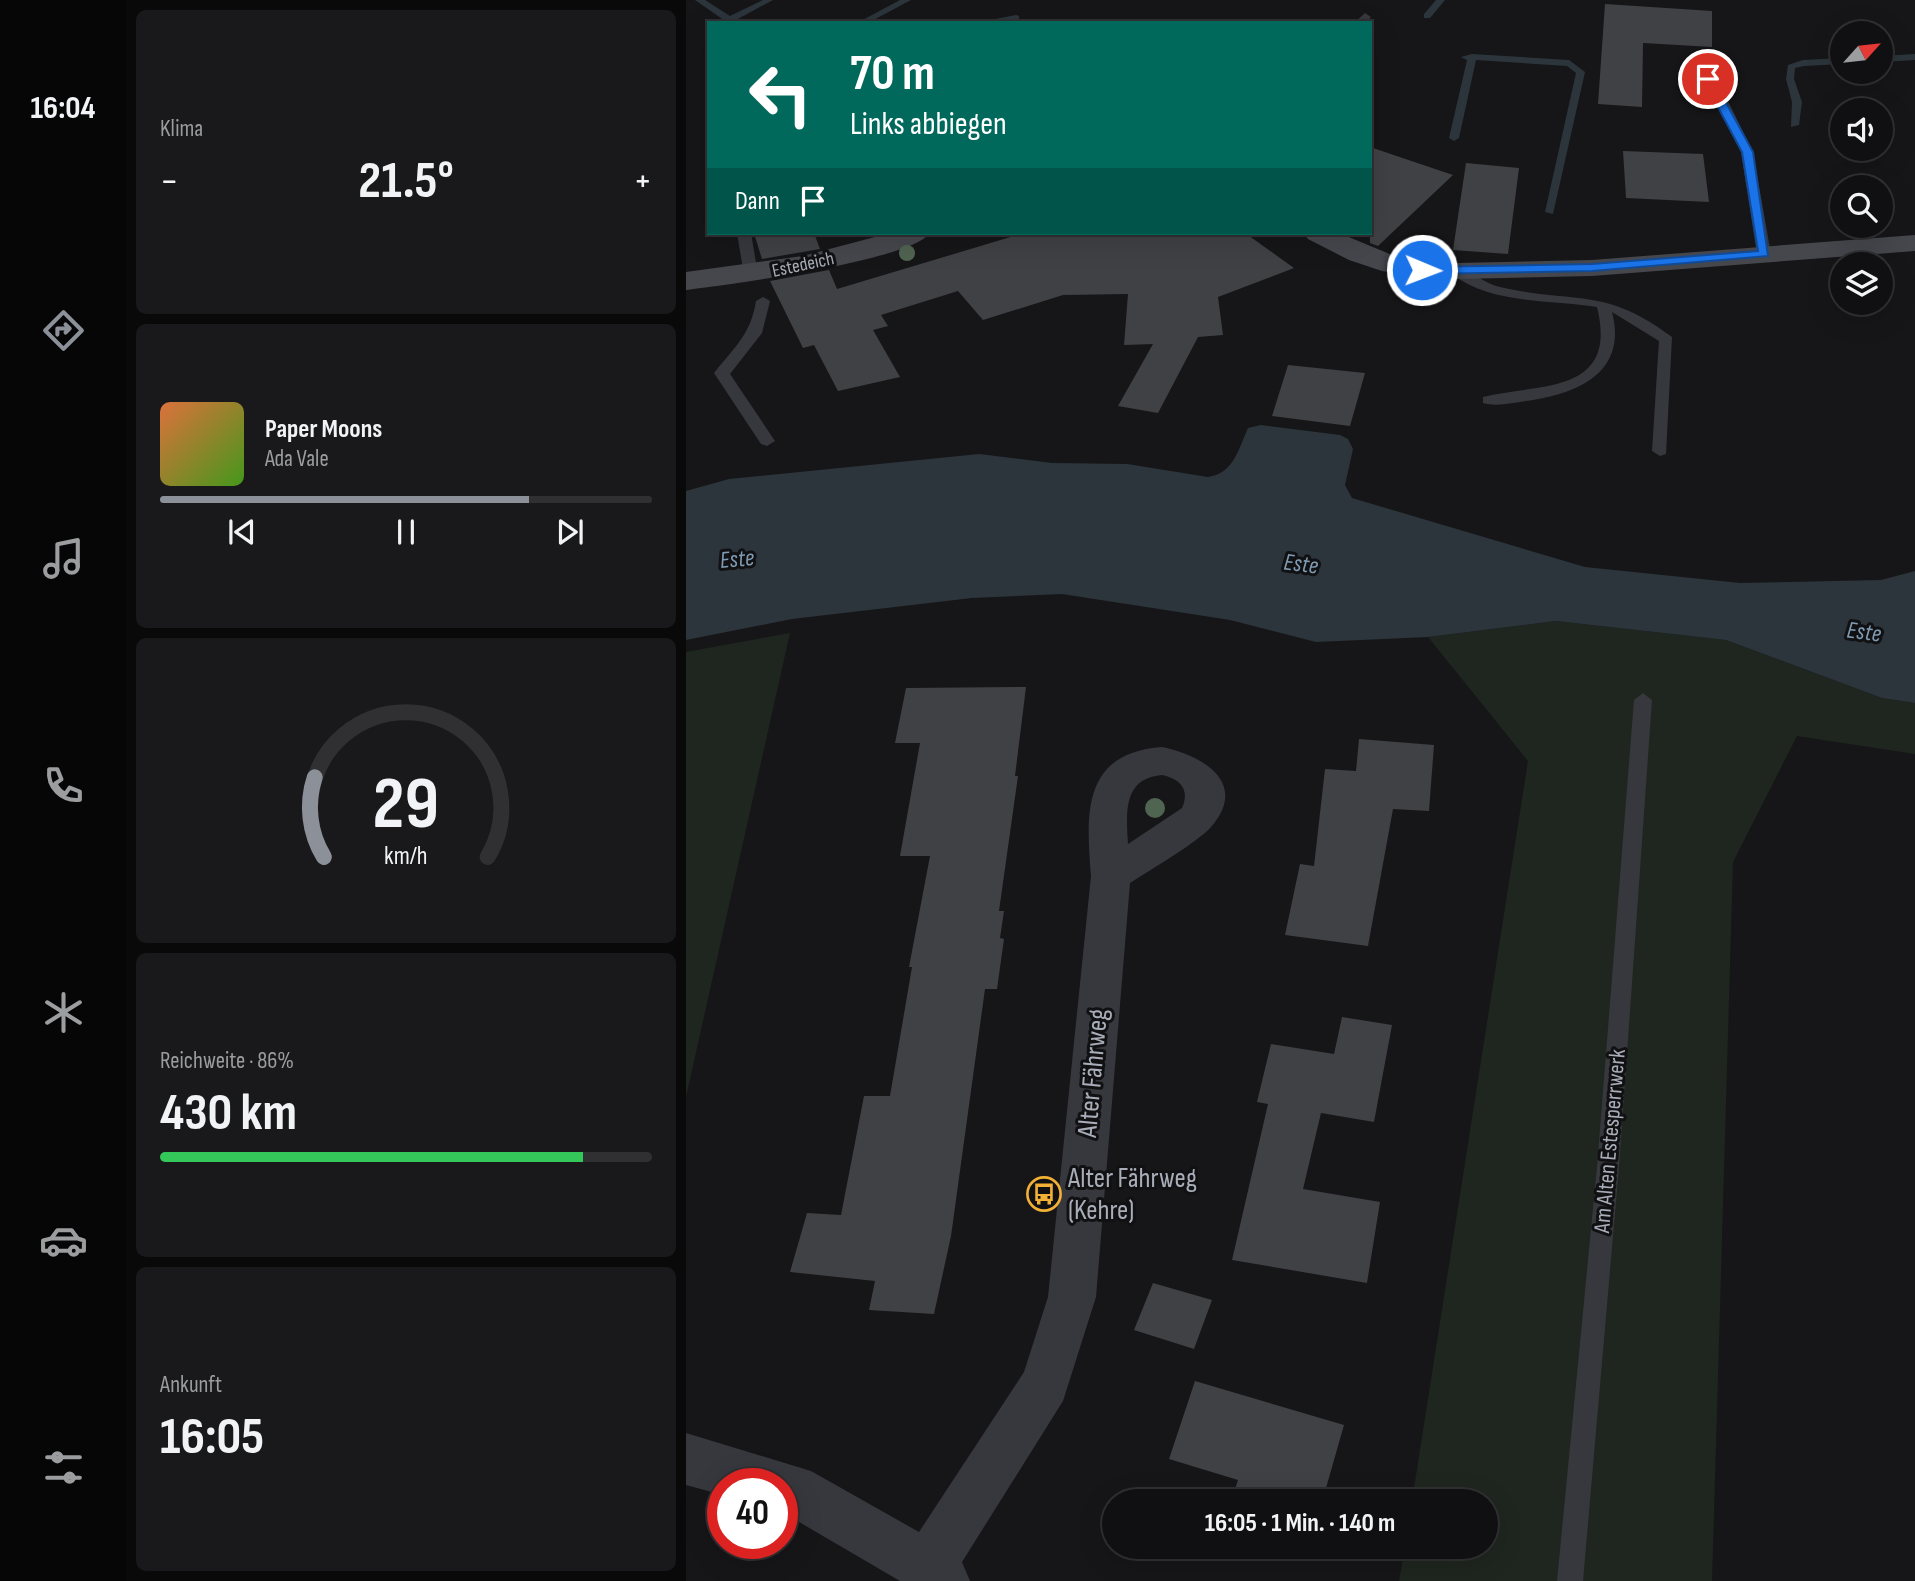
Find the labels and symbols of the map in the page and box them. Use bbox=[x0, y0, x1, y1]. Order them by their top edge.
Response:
north arrow bbox=[1830, 21, 1894, 84]
pin bbox=[1678, 49, 1738, 109]
position arrow bbox=[1385, 233, 1459, 307]
street label: Estedeich bbox=[770, 247, 836, 283]
water label: Este bbox=[719, 543, 755, 575]
water label: Este bbox=[1282, 548, 1320, 580]
water label: Este bbox=[1845, 616, 1883, 648]
street label: Alter Fährweg bbox=[1071, 1007, 1115, 1140]
street label: Am Alten Estesperrwerk bbox=[1588, 1048, 1632, 1235]
place label: Alter Fährweg (Kehre) bbox=[1067, 1162, 1197, 1227]
bus stop icon: Alter Fährweg (Kehre) bbox=[1025, 1175, 1063, 1213]
speed limit sign: 40 bbox=[707, 1468, 798, 1559]

